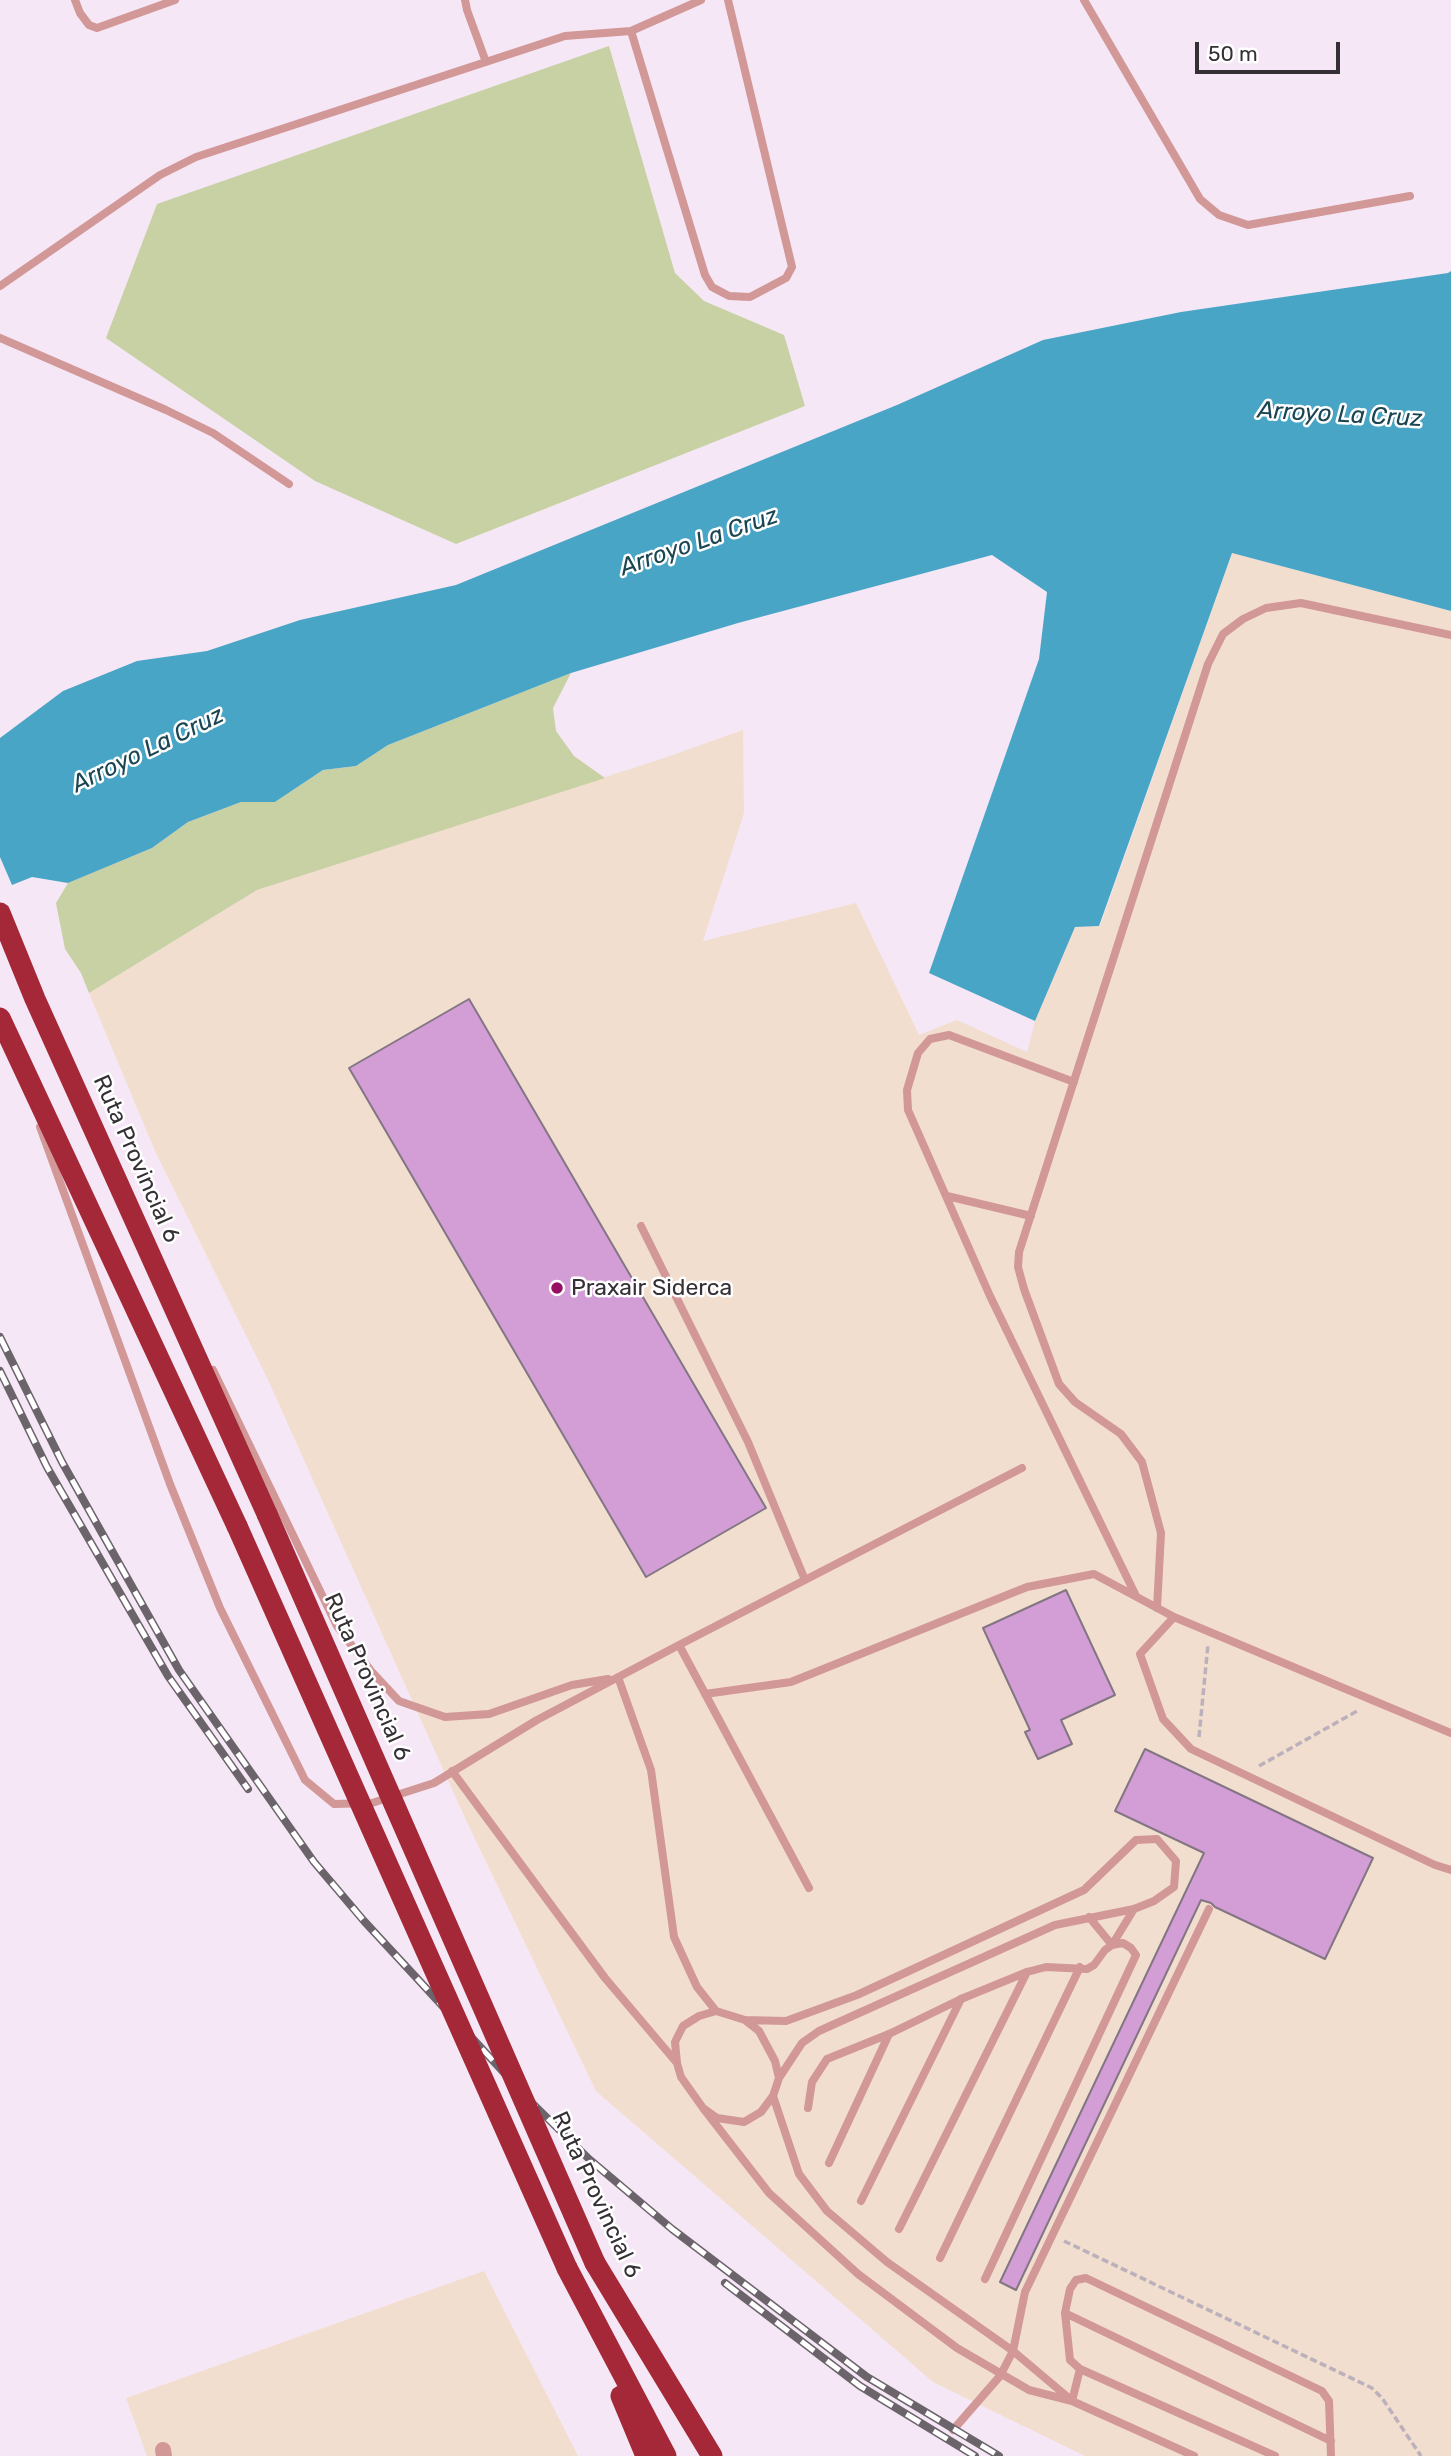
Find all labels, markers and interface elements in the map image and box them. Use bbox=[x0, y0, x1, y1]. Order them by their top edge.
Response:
scale bar bbox=[1199, 28, 1344, 72]
text: 50 m bbox=[1208, 41, 1258, 66]
water label: Arroyo La Cruz bbox=[1257, 396, 1423, 434]
water label: Arroyo La Cruz bbox=[616, 501, 782, 583]
water label: Arroyo La Cruz bbox=[67, 701, 229, 799]
street label: Ruta Provincial 6 bbox=[87, 1071, 185, 1247]
place label: Praxair Siderca bbox=[571, 1274, 732, 1302]
marker: Praxair Siderca bbox=[549, 1280, 565, 1296]
street label: Ruta Provincial 6 bbox=[318, 1589, 416, 1765]
street label: Ruta Provincial 6 bbox=[545, 2107, 647, 2283]

